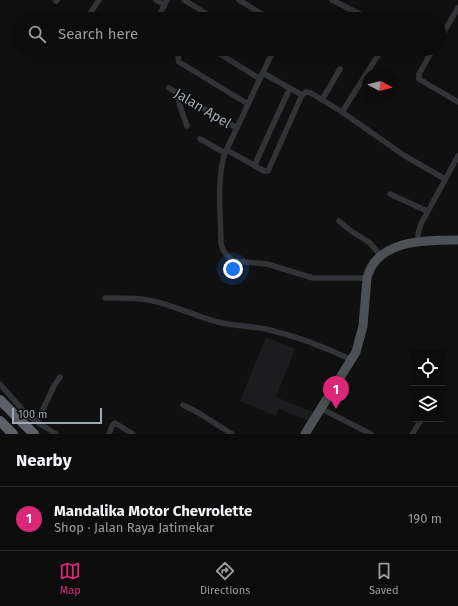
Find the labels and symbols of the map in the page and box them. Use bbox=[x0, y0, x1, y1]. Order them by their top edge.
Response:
north arrow bbox=[362, 68, 398, 104]
street label: Jalan Apel bbox=[171, 85, 234, 132]
your location bbox=[223, 259, 243, 279]
pin: 1 bbox=[323, 376, 349, 409]
scale bar bbox=[12, 406, 102, 425]

